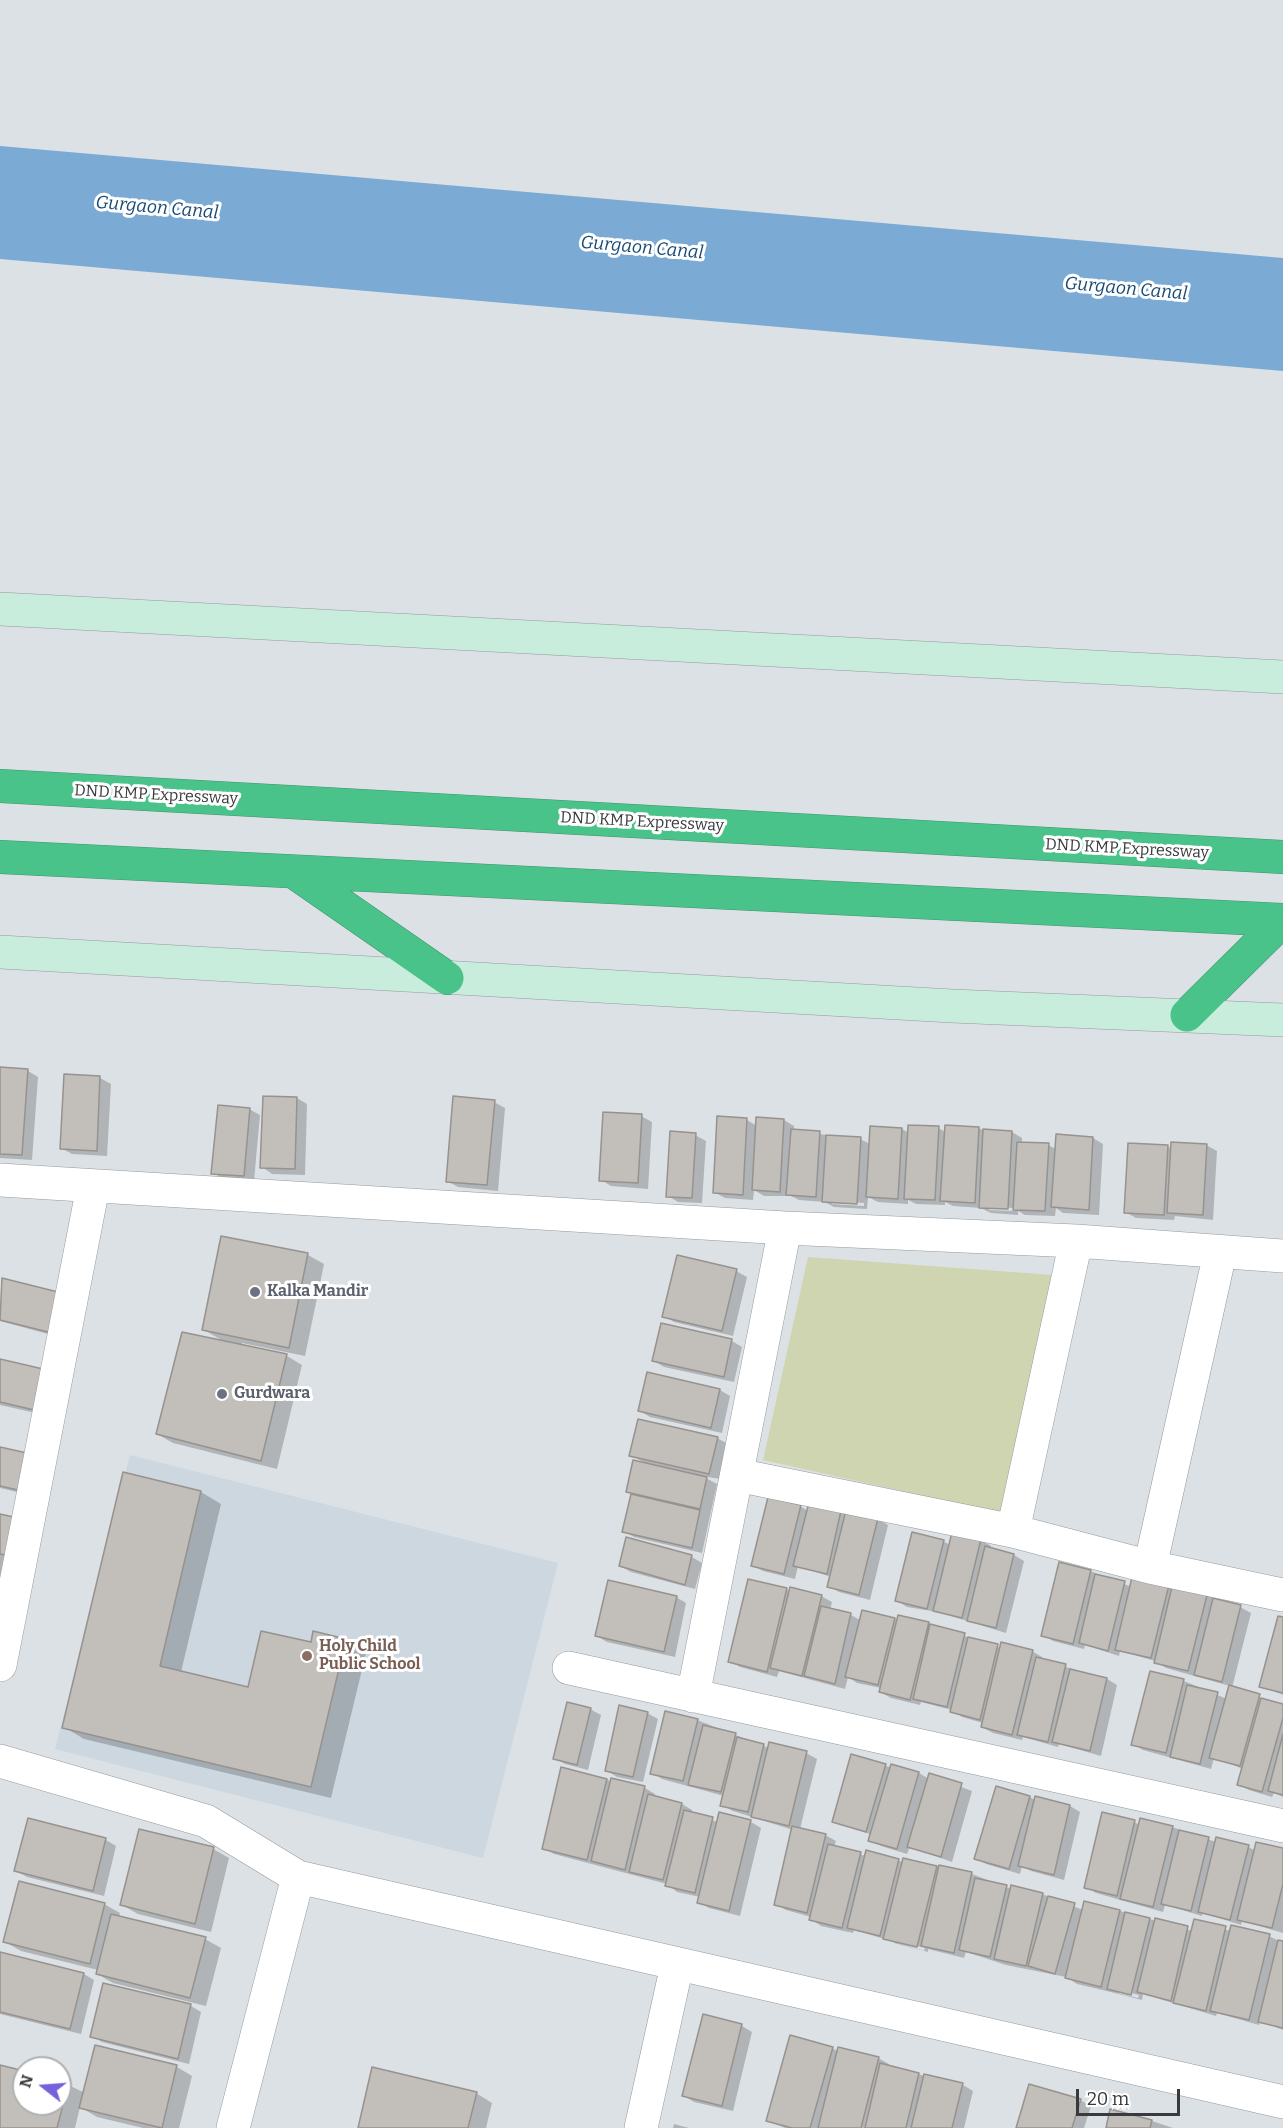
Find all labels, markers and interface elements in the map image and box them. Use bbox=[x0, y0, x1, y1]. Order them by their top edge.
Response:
water label: Gurgaon Canal bbox=[95, 192, 219, 224]
water label: Gurgaon Canal bbox=[580, 232, 704, 264]
water label: Gurgaon Canal bbox=[1064, 273, 1188, 305]
street label: DND KMP Expressway bbox=[74, 781, 238, 809]
street label: DND KMP Expressway bbox=[560, 808, 724, 836]
street label: DND KMP Expressway bbox=[1045, 835, 1209, 863]
place label: Kalka Mandir bbox=[267, 1282, 368, 1302]
marker: Kalka Mandir bbox=[248, 1285, 262, 1299]
place label: Gurdwara bbox=[234, 1384, 310, 1404]
marker: Gurdwara bbox=[215, 1387, 229, 1401]
place label: Holy Child Public School bbox=[319, 1637, 421, 1675]
marker: Holy Child Public School bbox=[300, 1649, 314, 1663]
north arrow bbox=[12, 2056, 72, 2116]
text: N bbox=[15, 2072, 37, 2090]
scale bar bbox=[1079, 2077, 1182, 2115]
text: 20 m bbox=[1087, 2088, 1129, 2110]

